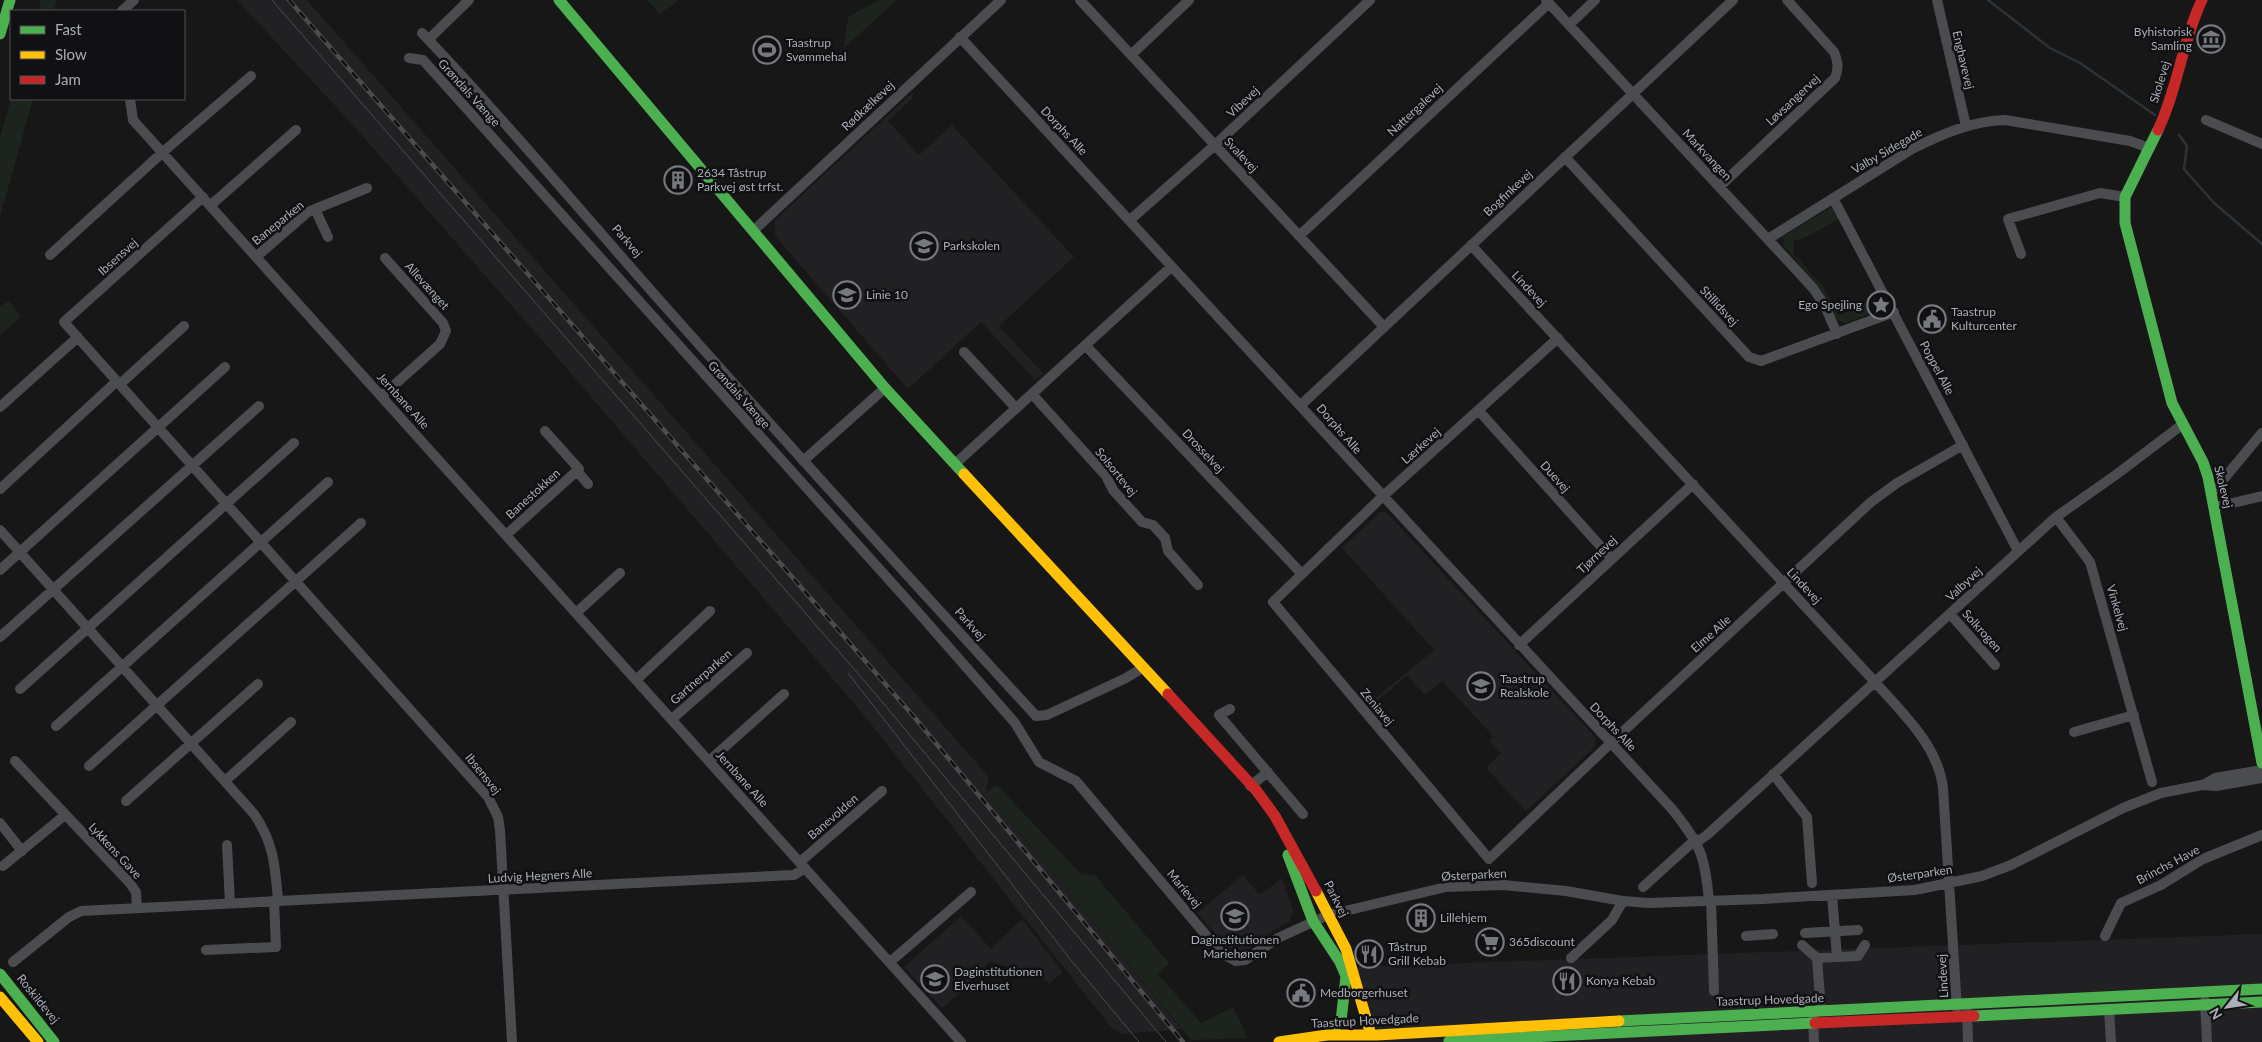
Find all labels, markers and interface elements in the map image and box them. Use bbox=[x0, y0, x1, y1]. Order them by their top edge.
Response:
legend bbox=[10, 10, 185, 100]
text: Fast bbox=[55, 20, 82, 38]
place label: Byhistorisk Samling bbox=[2134, 24, 2193, 53]
museum icon: Byhistorisk Samling bbox=[2196, 24, 2226, 54]
street label: Enghavevej bbox=[1949, 29, 1978, 91]
sports icon: Taastrup Svømmehal bbox=[752, 35, 782, 65]
place label: Taastrup Svømmehal bbox=[786, 35, 847, 64]
text: Slow bbox=[55, 45, 87, 63]
street label: Grøndals Vænge bbox=[435, 56, 504, 130]
street label: Skolevej bbox=[2146, 59, 2173, 105]
text: Jam bbox=[55, 70, 81, 88]
street label: Løvsangervej bbox=[1763, 71, 1823, 128]
street label: Rødkælkevej bbox=[838, 77, 897, 134]
street label: Nattergalevej bbox=[1384, 80, 1445, 139]
street label: Vibevej bbox=[1223, 83, 1262, 120]
street label: Dorphs Alle bbox=[1038, 103, 1091, 158]
street label: Valby Sidegade bbox=[1849, 124, 1925, 177]
street label: Markvangen bbox=[1680, 126, 1735, 184]
street label: Svalevej bbox=[1221, 134, 1261, 175]
building icon: 2634 Tåstrup Parkvej øst trfst. bbox=[663, 165, 693, 195]
place label: 2634 Tåstrup Parkvej øst trfst. bbox=[697, 165, 783, 194]
street label: Bogfinkevej bbox=[1480, 166, 1535, 219]
street label: Baneparken bbox=[249, 197, 307, 248]
street label: Parkvej bbox=[609, 221, 646, 260]
school or university icon: Parkskolen bbox=[909, 231, 939, 261]
street label: Ibsensvej bbox=[95, 235, 141, 278]
place label: Parkskolen bbox=[943, 238, 1000, 253]
street label: Allevænget bbox=[402, 259, 453, 313]
street label: Lindevej bbox=[1509, 267, 1550, 310]
school or university icon: Linie 10 bbox=[832, 280, 862, 310]
street label: Stillidsvej bbox=[1697, 283, 1742, 329]
place label: Linie 10 bbox=[866, 287, 908, 302]
place icon: Ego Spejling bbox=[1866, 290, 1896, 320]
place label: Ego Spejling bbox=[1798, 297, 1862, 312]
public building icon: Taastrup Kulturcenter bbox=[1917, 304, 1947, 334]
place label: Taastrup Kulturcenter bbox=[1951, 304, 2017, 333]
street label: Poppel Alle bbox=[1917, 338, 1958, 397]
street label: Grøndals Vænge bbox=[705, 358, 774, 432]
street label: Jernbane Alle bbox=[374, 369, 433, 432]
street label: Dorphs Alle bbox=[1314, 401, 1365, 457]
street label: Lærkevej bbox=[1398, 424, 1443, 467]
street label: Drosselvej bbox=[1179, 426, 1228, 476]
street label: Solsortevej bbox=[1092, 444, 1141, 499]
street label: Duevej bbox=[1537, 458, 1573, 496]
street label: Skolevej bbox=[2211, 464, 2236, 510]
street label: Banestokken bbox=[502, 465, 563, 522]
street label: Tjørnevej bbox=[1574, 532, 1620, 577]
street label: Valbyvej bbox=[1942, 563, 1985, 604]
street label: Lindevej bbox=[1784, 564, 1825, 607]
street label: Vinkelvej bbox=[2104, 583, 2131, 633]
street label: Parkvej bbox=[952, 604, 989, 643]
street label: Solkrogen bbox=[1959, 606, 2005, 655]
street label: Elme Alle bbox=[1688, 612, 1734, 655]
street label: Gartnerparken bbox=[667, 646, 735, 707]
school or university icon: Taastrup Realskole bbox=[1466, 671, 1496, 701]
place label: Taastrup Realskole bbox=[1500, 671, 1549, 700]
street label: Zeniavej bbox=[1358, 685, 1397, 728]
street label: Dorphs Alle bbox=[1587, 699, 1640, 754]
street label: Jernbane Alle bbox=[713, 747, 772, 810]
street label: Ibsensvej bbox=[462, 750, 505, 797]
street label: Banevolden bbox=[804, 791, 861, 843]
street label: Lykkens Gave bbox=[86, 819, 145, 882]
street label: Brinchs Have bbox=[2134, 842, 2202, 887]
street label: Østerparken bbox=[1886, 862, 1953, 885]
street label: Ludvig Hegners Alle bbox=[487, 865, 593, 886]
street label: Østerparken bbox=[1441, 865, 1507, 884]
street label: Marievej bbox=[1164, 866, 1205, 911]
street label: Parkvej bbox=[1321, 878, 1352, 920]
school or university icon: Daginstitutionen Mariehønen bbox=[1220, 901, 1250, 931]
building icon: Lillehjem bbox=[1406, 903, 1436, 933]
place label: Lillehjem bbox=[1440, 910, 1487, 925]
supermarket icon: 365discount bbox=[1475, 927, 1505, 957]
place label: Daginstitutionen Mariehønen bbox=[1191, 932, 1279, 961]
place label: 365discount bbox=[1509, 934, 1575, 949]
restaurant icon: Tåstrup Grill Kebab bbox=[1354, 939, 1384, 969]
place label: Tåstrup Grill Kebab bbox=[1388, 939, 1446, 968]
street label: Lindevej bbox=[1934, 954, 1951, 998]
school or university icon: Daginstitutionen Elverhuset bbox=[920, 964, 950, 994]
place label: Daginstitutionen Elverhuset bbox=[954, 964, 1042, 993]
restaurant icon: Konya Kebab bbox=[1552, 966, 1582, 996]
street label: Roskildevej bbox=[14, 971, 63, 1026]
place label: Konya Kebab bbox=[1586, 973, 1655, 988]
public building icon: Medborgerhuset bbox=[1286, 978, 1316, 1008]
north arrow bbox=[2202, 982, 2252, 1032]
place label: Medborgerhuset bbox=[1320, 985, 1408, 1000]
street label: Taastrup Hovedgade bbox=[1716, 990, 1824, 1009]
text: N bbox=[2205, 1005, 2225, 1023]
street label: Taastrup Hovedgade bbox=[1311, 1010, 1419, 1031]

